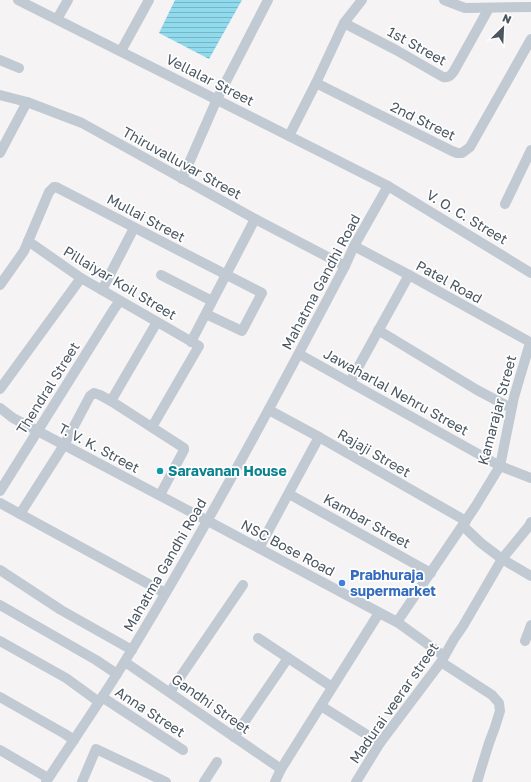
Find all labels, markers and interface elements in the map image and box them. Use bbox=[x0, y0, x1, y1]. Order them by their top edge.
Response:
north arrow bbox=[483, 8, 523, 48]
text: N bbox=[501, 11, 514, 26]
street label: 1st Street bbox=[385, 22, 450, 69]
street label: Vellalar Street bbox=[163, 50, 257, 109]
street label: 2nd Street bbox=[388, 98, 459, 144]
street label: Thiruvalluvar Street bbox=[120, 123, 245, 202]
street label: V. O. C. Street bbox=[424, 186, 511, 247]
street label: Mullai Street bbox=[104, 190, 188, 245]
street label: Mahatma Gandhi Road bbox=[278, 211, 363, 352]
street label: Pillaiyar Koil Street bbox=[61, 242, 180, 323]
street label: Patel Road bbox=[413, 256, 485, 307]
street label: Thendral Street bbox=[12, 339, 83, 437]
street label: Jawaharlal Nehru Street bbox=[321, 345, 472, 439]
street label: Kamarajar Street bbox=[474, 353, 519, 467]
street label: T. V. K. Street bbox=[56, 419, 143, 476]
street label: Rajaji Street bbox=[335, 425, 414, 480]
place label: Saravanan House bbox=[168, 462, 287, 479]
marker: Saravanan House bbox=[155, 466, 165, 476]
street label: Kambar Street bbox=[321, 490, 414, 551]
street label: Mahatma Gandhi Road bbox=[119, 495, 210, 634]
street label: NSC Bose Road bbox=[238, 516, 338, 579]
place label: Prabhuraja supermarket bbox=[350, 566, 436, 599]
marker: Prabhuraja supermarket bbox=[337, 578, 347, 588]
street label: Madurai veerar street bbox=[345, 639, 442, 766]
street label: Gandhi Street bbox=[169, 670, 254, 737]
street label: Anna Street bbox=[112, 683, 188, 740]

